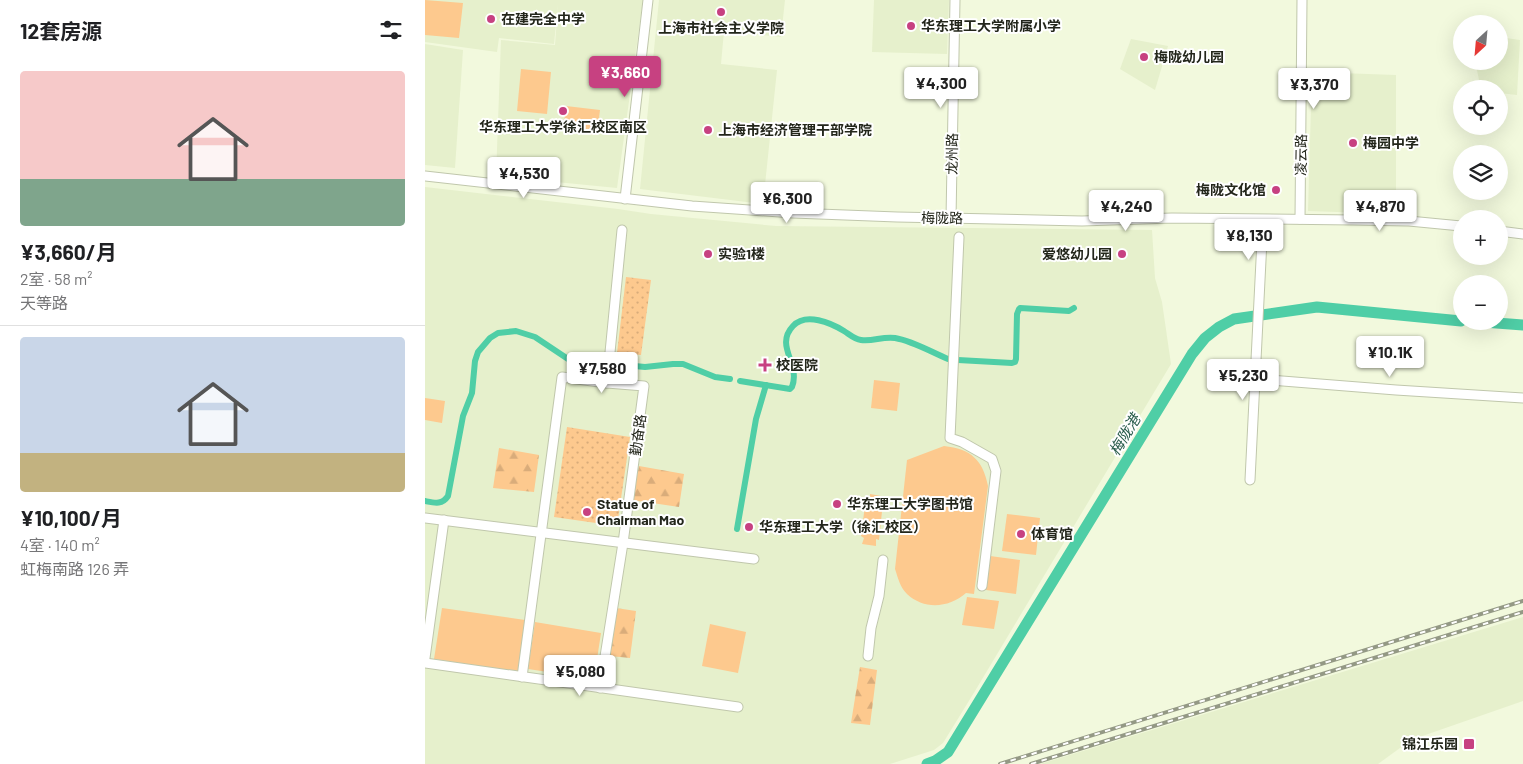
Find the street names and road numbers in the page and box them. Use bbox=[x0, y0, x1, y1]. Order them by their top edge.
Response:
street label: 龙州路 bbox=[943, 133, 960, 175]
street label: 凌云路 bbox=[1292, 134, 1309, 176]
street label: 梅陇路 bbox=[921, 209, 963, 226]
street label: 勤奋路 bbox=[626, 413, 649, 457]

